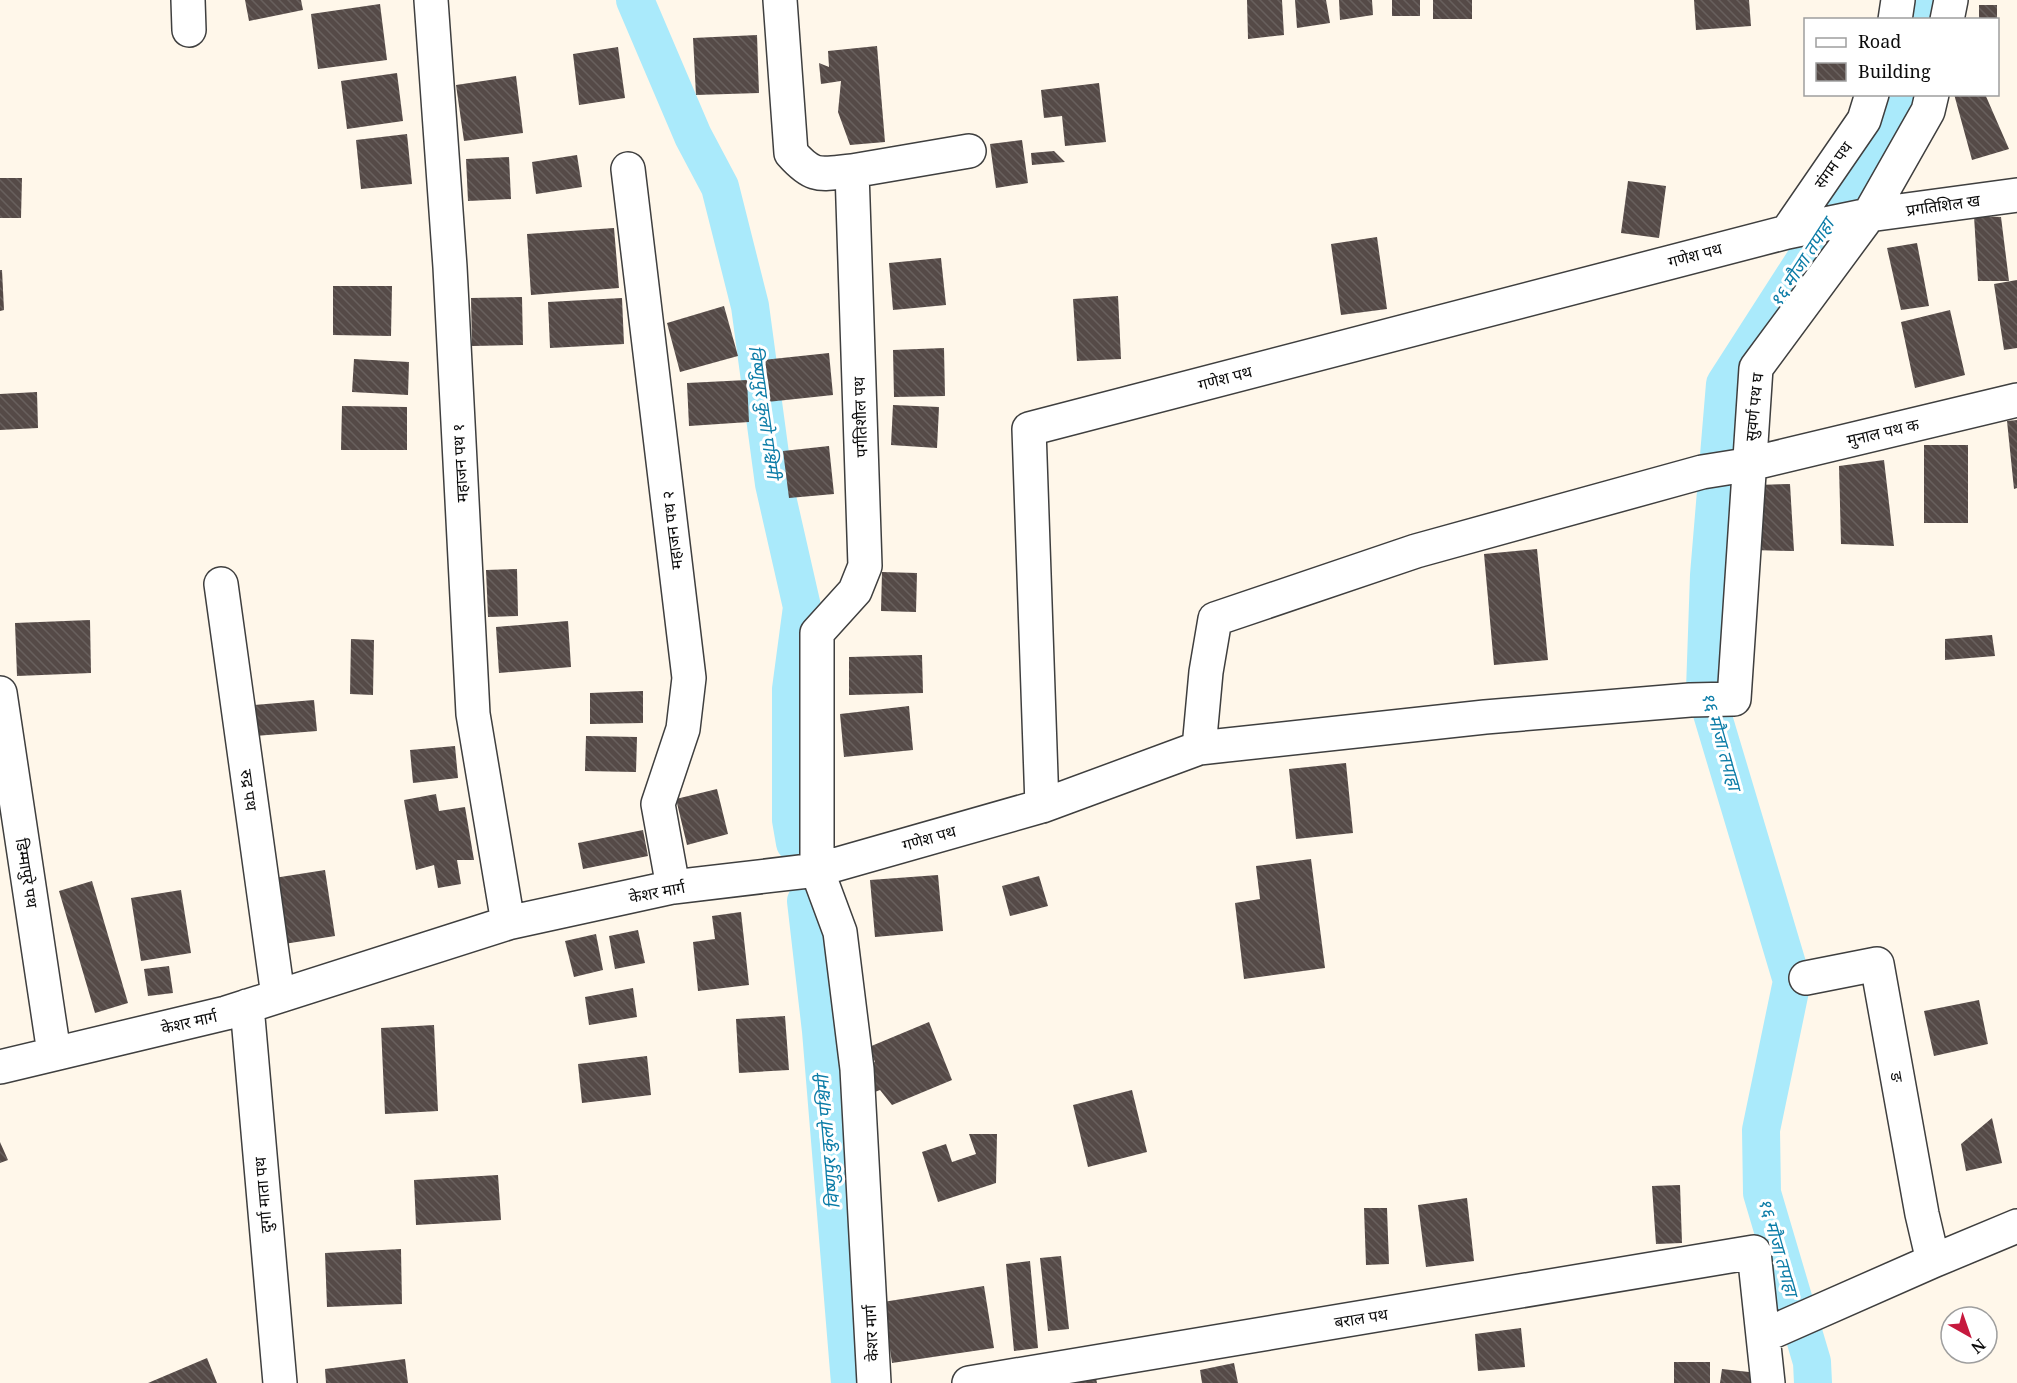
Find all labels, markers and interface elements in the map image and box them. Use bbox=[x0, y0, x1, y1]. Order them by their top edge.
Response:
legend bbox=[1804, 18, 1999, 96]
text: Road bbox=[1858, 29, 1901, 53]
text: Building bbox=[1858, 59, 1931, 83]
street label: संगम पथ bbox=[1809, 136, 1858, 193]
street label: प्रगतिशिल ख bbox=[1905, 189, 1982, 221]
water label: १६ मौजा तपाहा bbox=[1764, 211, 1841, 311]
street label: गणेश पथ bbox=[1666, 237, 1725, 273]
water label: विष्णुपुर कुलो पश्चिमी bbox=[744, 344, 787, 483]
street label: गणेश पथ bbox=[1196, 360, 1255, 396]
street label: सुवर्ण पथ घ bbox=[1739, 371, 1769, 442]
street label: पर्गतिशील पथ bbox=[848, 376, 872, 458]
street label: मुनाल पथ क bbox=[1845, 413, 1922, 451]
street label: महाजन पथ १ bbox=[447, 423, 473, 503]
street label: महाजन पथ २ bbox=[656, 489, 688, 571]
water label: १६ मौजा तपाहा bbox=[1697, 689, 1748, 796]
street label: रुद्र पथ bbox=[235, 768, 263, 813]
street label: गणेश पथ bbox=[900, 820, 959, 856]
street label: डिम्मापुरे पथ bbox=[11, 837, 43, 910]
street label: केशर मार्ग bbox=[627, 876, 688, 908]
street label: केशर मार्ग bbox=[159, 1005, 220, 1039]
street label: ङ bbox=[1885, 1069, 1909, 1085]
water label: विष्णुपुर कुलो पश्चिमी bbox=[809, 1071, 845, 1210]
street label: दुर्गा माता पथ bbox=[249, 1155, 277, 1234]
water label: १६ मौजा तपाहा bbox=[1754, 1195, 1805, 1302]
street label: केशर मार्ग bbox=[858, 1303, 883, 1362]
street label: बराल पथ bbox=[1333, 1303, 1390, 1333]
north arrow bbox=[1939, 1305, 1999, 1365]
text: N bbox=[1966, 1334, 1991, 1359]

